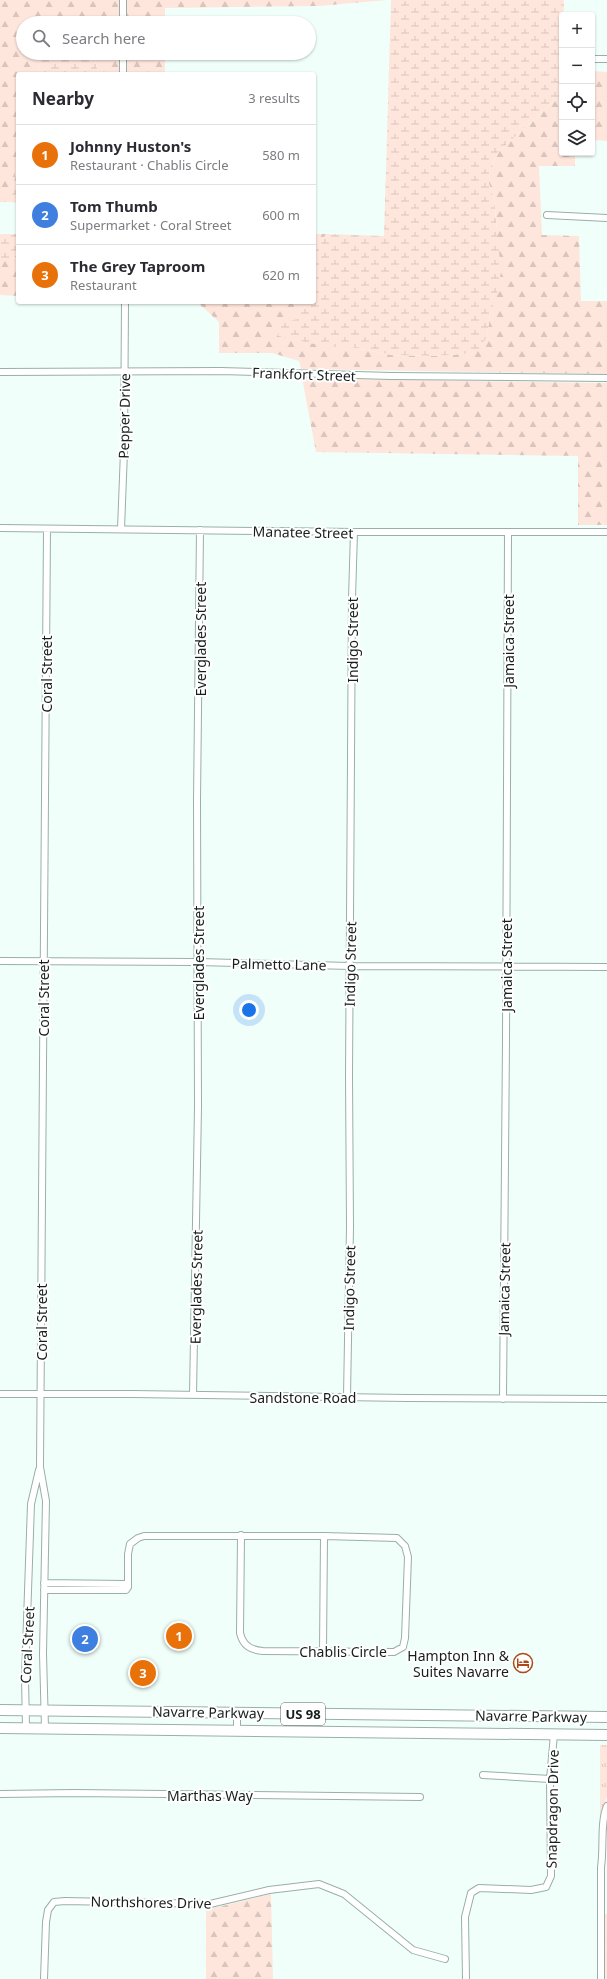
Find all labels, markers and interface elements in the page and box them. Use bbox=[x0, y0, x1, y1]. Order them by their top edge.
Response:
map controls bbox=[559, 12, 595, 156]
button: + bbox=[559, 12, 595, 48]
search box bbox=[16, 16, 316, 60]
icon: search bbox=[30, 27, 52, 49]
text: Search here bbox=[62, 28, 145, 48]
button: − bbox=[559, 48, 595, 84]
button: locate bbox=[559, 84, 595, 120]
text: Nearby bbox=[32, 87, 94, 110]
text: 3 results bbox=[248, 89, 300, 107]
button: layers bbox=[559, 120, 595, 156]
text: Johnny Huston's bbox=[70, 136, 191, 156]
text: 1 bbox=[41, 146, 49, 164]
text: 580 m bbox=[262, 146, 300, 164]
text: Restaurant · Chablis Circle bbox=[70, 156, 229, 174]
text: Tom Thumb bbox=[70, 196, 158, 216]
text: 2 bbox=[41, 206, 49, 224]
text: 600 m bbox=[262, 206, 300, 224]
text: Supermarket · Coral Street bbox=[70, 216, 231, 234]
text: The Grey Taproom bbox=[70, 256, 205, 276]
text: 3 bbox=[41, 266, 49, 284]
text: 620 m bbox=[262, 266, 300, 284]
text: Restaurant bbox=[70, 276, 137, 294]
street label: Frankfort Street bbox=[252, 363, 356, 385]
street label: Pepper Drive bbox=[114, 373, 134, 459]
street label: Manatee Street bbox=[253, 522, 353, 542]
street label: Everglades Street bbox=[191, 582, 210, 696]
street label: Jamaica Street bbox=[499, 594, 518, 690]
street label: Indigo Street bbox=[343, 597, 362, 683]
street label: Coral Street bbox=[37, 635, 56, 713]
street label: Everglades Street bbox=[189, 906, 208, 1020]
street label: Jamaica Street bbox=[497, 918, 516, 1014]
street label: Indigo Street bbox=[340, 921, 360, 1007]
street label: Palmetto Lane bbox=[231, 954, 327, 974]
street label: Coral Street bbox=[34, 959, 53, 1037]
your location bbox=[239, 1000, 259, 1020]
street label: Everglades Street bbox=[186, 1230, 206, 1344]
street label: Jamaica Street bbox=[494, 1242, 514, 1338]
street label: Indigo Street bbox=[339, 1245, 359, 1331]
street label: Coral Street bbox=[32, 1283, 51, 1361]
street label: Sandstone Road bbox=[250, 1388, 356, 1407]
street label: Coral Street bbox=[15, 1606, 39, 1684]
pin: 1 bbox=[166, 1621, 192, 1651]
pin: 2 bbox=[72, 1624, 98, 1654]
street label: Chablis Circle bbox=[299, 1642, 387, 1661]
place label: Hampton Inn & Suites Navarre bbox=[407, 1646, 510, 1681]
hotel icon: Hampton Inn & Suites Navarre bbox=[512, 1652, 534, 1674]
pin: 3 bbox=[130, 1658, 156, 1688]
street label: Navarre Parkway bbox=[152, 1702, 265, 1722]
road number: US 98 bbox=[281, 1703, 325, 1725]
street label: Navarre Parkway bbox=[475, 1706, 588, 1726]
street label: Snapdragon Drive bbox=[541, 1749, 563, 1869]
street label: Marthas Way bbox=[167, 1786, 254, 1805]
street label: Northshores Drive bbox=[90, 1891, 212, 1913]

